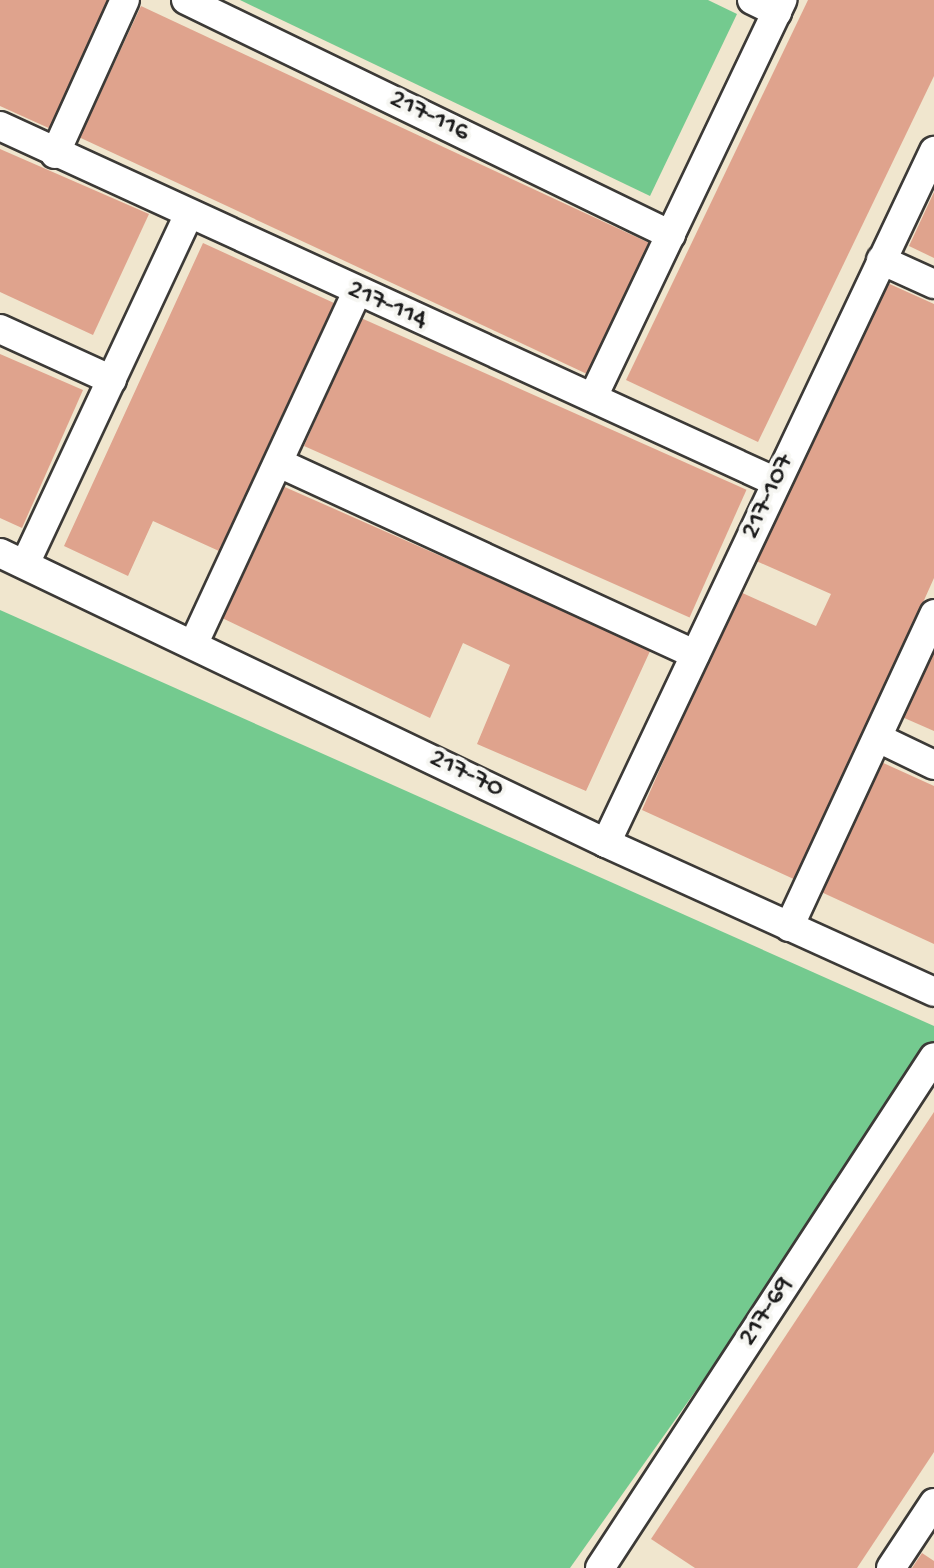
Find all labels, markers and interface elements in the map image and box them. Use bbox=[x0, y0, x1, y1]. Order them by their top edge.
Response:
street label: 217-116 bbox=[383, 83, 475, 151]
street label: 217-114 bbox=[342, 274, 432, 338]
street label: 217-107 bbox=[735, 449, 803, 545]
street label: 217-70 bbox=[423, 743, 509, 807]
street label: 217-69 bbox=[732, 1271, 802, 1353]

